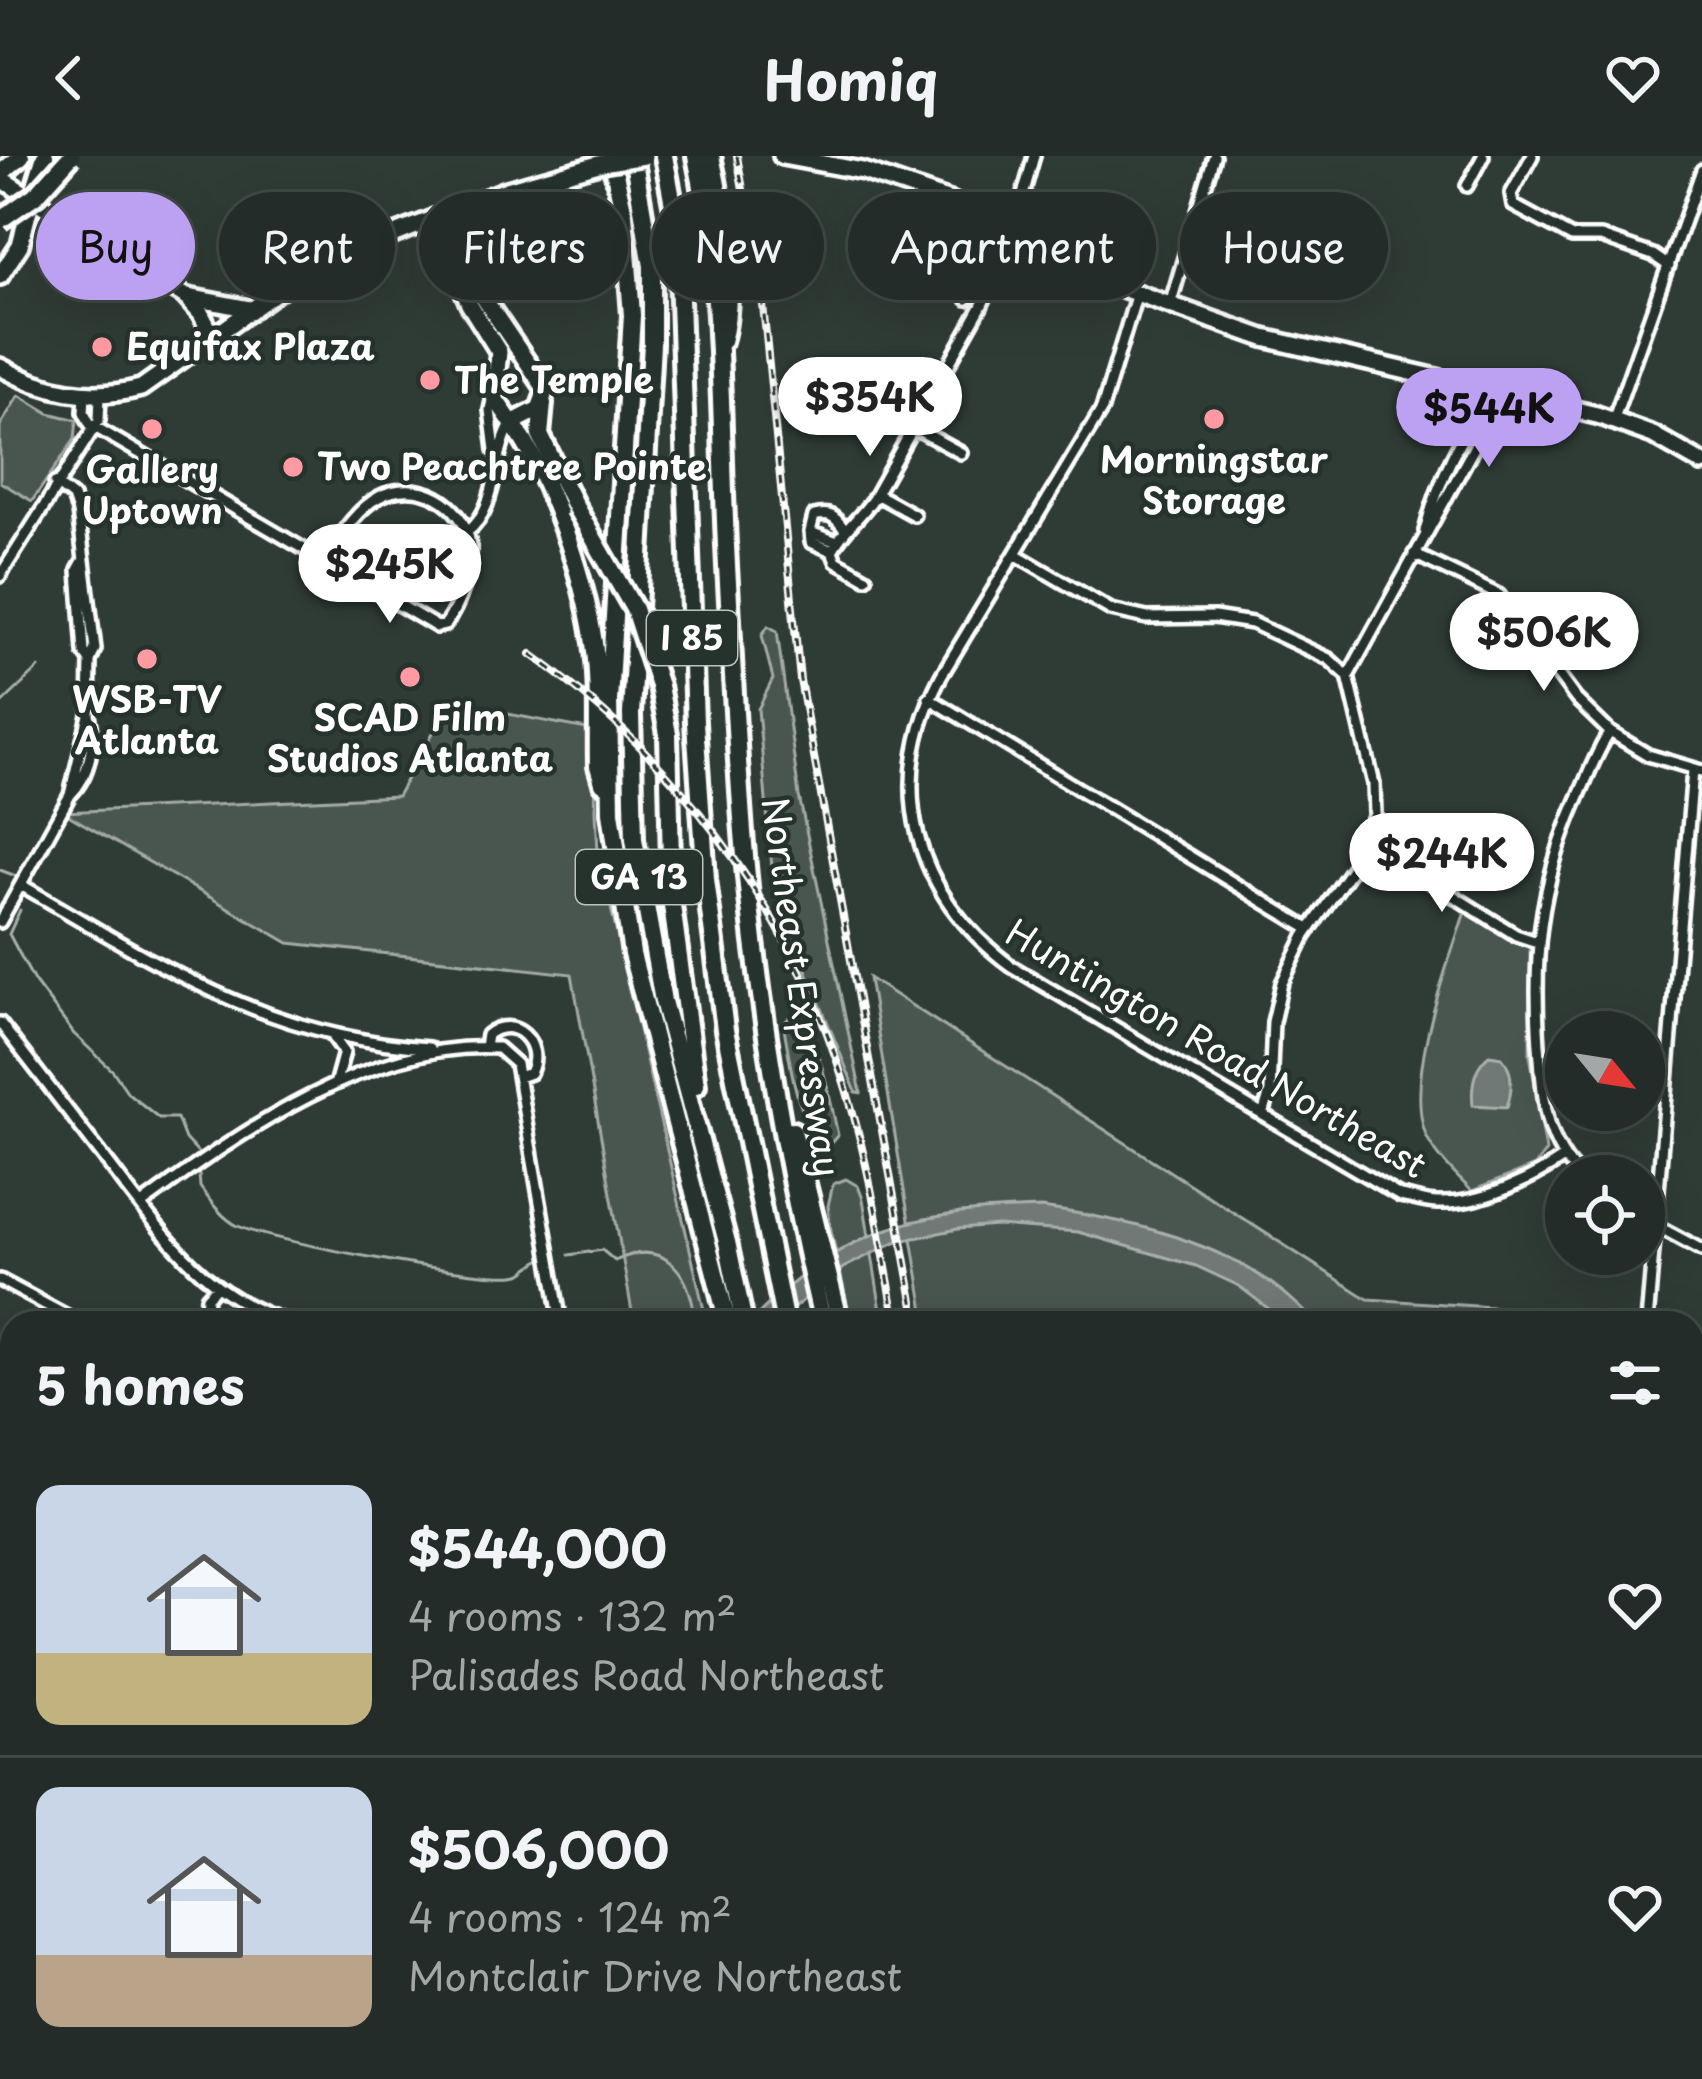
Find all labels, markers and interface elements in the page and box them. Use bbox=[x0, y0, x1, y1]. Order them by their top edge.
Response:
text: Homiq bbox=[764, 38, 938, 119]
icon: back bbox=[36, 45, 102, 111]
icon: heart bbox=[1600, 45, 1666, 111]
chip: Buy bbox=[36, 192, 195, 300]
chip: Rent bbox=[219, 192, 395, 300]
chip: Filters bbox=[419, 192, 628, 300]
chip: New bbox=[652, 192, 824, 300]
chip: Apartment bbox=[848, 192, 1156, 300]
chip: House bbox=[1180, 192, 1388, 300]
place label: Equifax Plaza bbox=[126, 318, 375, 372]
marker: Equifax Plaza bbox=[89, 334, 115, 360]
place label: The Temple bbox=[454, 351, 654, 405]
pin: $354K bbox=[786, 357, 954, 459]
text: $354K bbox=[805, 366, 935, 425]
marker: The Temple bbox=[417, 367, 443, 393]
pin: $544K bbox=[1405, 368, 1573, 470]
text: $544K bbox=[1423, 377, 1555, 436]
marker: Morningstar Storage bbox=[1201, 406, 1227, 432]
marker: Gallery Uptown bbox=[139, 416, 165, 442]
place label: Morningstar Storage bbox=[1100, 431, 1328, 526]
place label: Two Peachtree Pointe bbox=[317, 438, 707, 492]
place label: Gallery Uptown bbox=[81, 441, 223, 536]
marker: Two Peachtree Pointe bbox=[280, 454, 306, 480]
pin: $245K bbox=[306, 524, 474, 626]
text: $245K bbox=[325, 533, 455, 592]
pin: $506K bbox=[1460, 592, 1628, 694]
text: $506K bbox=[1477, 601, 1611, 660]
road number: I 85 bbox=[647, 611, 737, 665]
marker: WSB-TV Atlanta bbox=[134, 646, 160, 672]
marker: SCAD Film Studios Atlanta bbox=[397, 664, 423, 690]
place label: WSB-TV Atlanta bbox=[72, 671, 222, 766]
place label: SCAD Film Studios Atlanta bbox=[267, 689, 554, 784]
street label: Northeast Expressway bbox=[750, 794, 856, 1180]
pin: $244K bbox=[1358, 813, 1526, 915]
text: $244K bbox=[1376, 822, 1508, 881]
road number: GA 13 bbox=[576, 850, 702, 904]
street label: Huntington Road Northeast bbox=[997, 904, 1437, 1190]
north arrow bbox=[1545, 1011, 1665, 1131]
map controls bbox=[1545, 1011, 1665, 1275]
button: locate bbox=[1545, 1155, 1665, 1275]
text: 5 homes bbox=[36, 1345, 245, 1422]
icon: filters bbox=[1602, 1350, 1668, 1416]
text: $544,000 bbox=[408, 1508, 667, 1585]
icon: home bbox=[132, 1533, 276, 1677]
icon: heart bbox=[1602, 1572, 1668, 1638]
text: 4 rooms · 132 m² bbox=[408, 1585, 737, 1644]
text: Palisades Road Northeast bbox=[408, 1644, 884, 1703]
text: $506,000 bbox=[408, 1809, 669, 1886]
icon: home bbox=[132, 1835, 276, 1979]
icon: heart bbox=[1602, 1874, 1668, 1940]
text: 4 rooms · 124 m² bbox=[408, 1886, 732, 1945]
text: Montclair Drive Northeast bbox=[408, 1945, 902, 2004]

